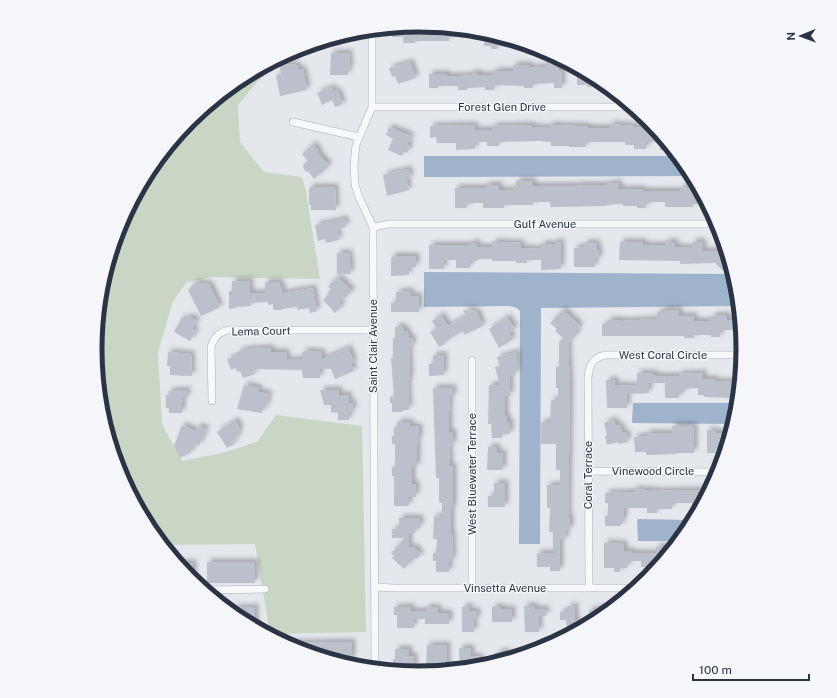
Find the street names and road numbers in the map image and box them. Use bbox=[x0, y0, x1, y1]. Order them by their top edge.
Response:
street label: Forest Glen Drive bbox=[458, 101, 546, 113]
street label: Gulf Avenue bbox=[514, 218, 576, 230]
street label: Saint Clair Avenue bbox=[367, 299, 379, 393]
street label: Lema Court bbox=[231, 324, 291, 338]
street label: West Coral Circle bbox=[619, 349, 707, 361]
street label: West Bluewater Terrace bbox=[466, 413, 478, 535]
street label: Coral Terrace bbox=[582, 441, 594, 509]
street label: Vinewood Circle bbox=[612, 465, 694, 477]
street label: Vinsetta Avenue bbox=[464, 582, 546, 594]

